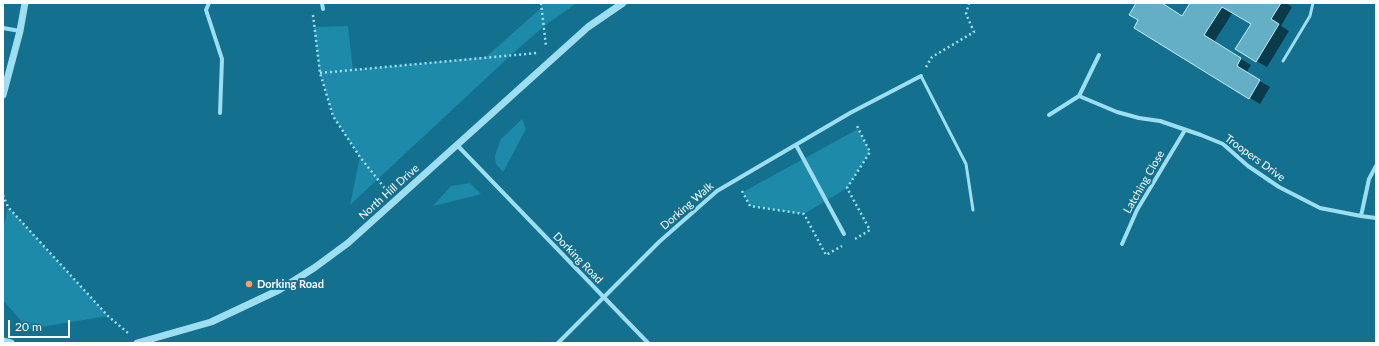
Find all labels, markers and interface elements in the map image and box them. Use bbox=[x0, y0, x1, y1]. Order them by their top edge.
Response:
street label: Troopers Drive bbox=[1222, 132, 1288, 184]
street label: Latching Close bbox=[1121, 148, 1167, 216]
street label: North Hill Drive bbox=[356, 161, 422, 223]
street label: Dorking Walk bbox=[658, 179, 716, 233]
street label: Dorking Road bbox=[550, 230, 606, 286]
place label: Dorking Road bbox=[257, 277, 324, 291]
marker: Dorking Road bbox=[244, 279, 254, 289]
scale bar bbox=[10, 312, 72, 338]
text: 20 m bbox=[15, 319, 42, 334]

